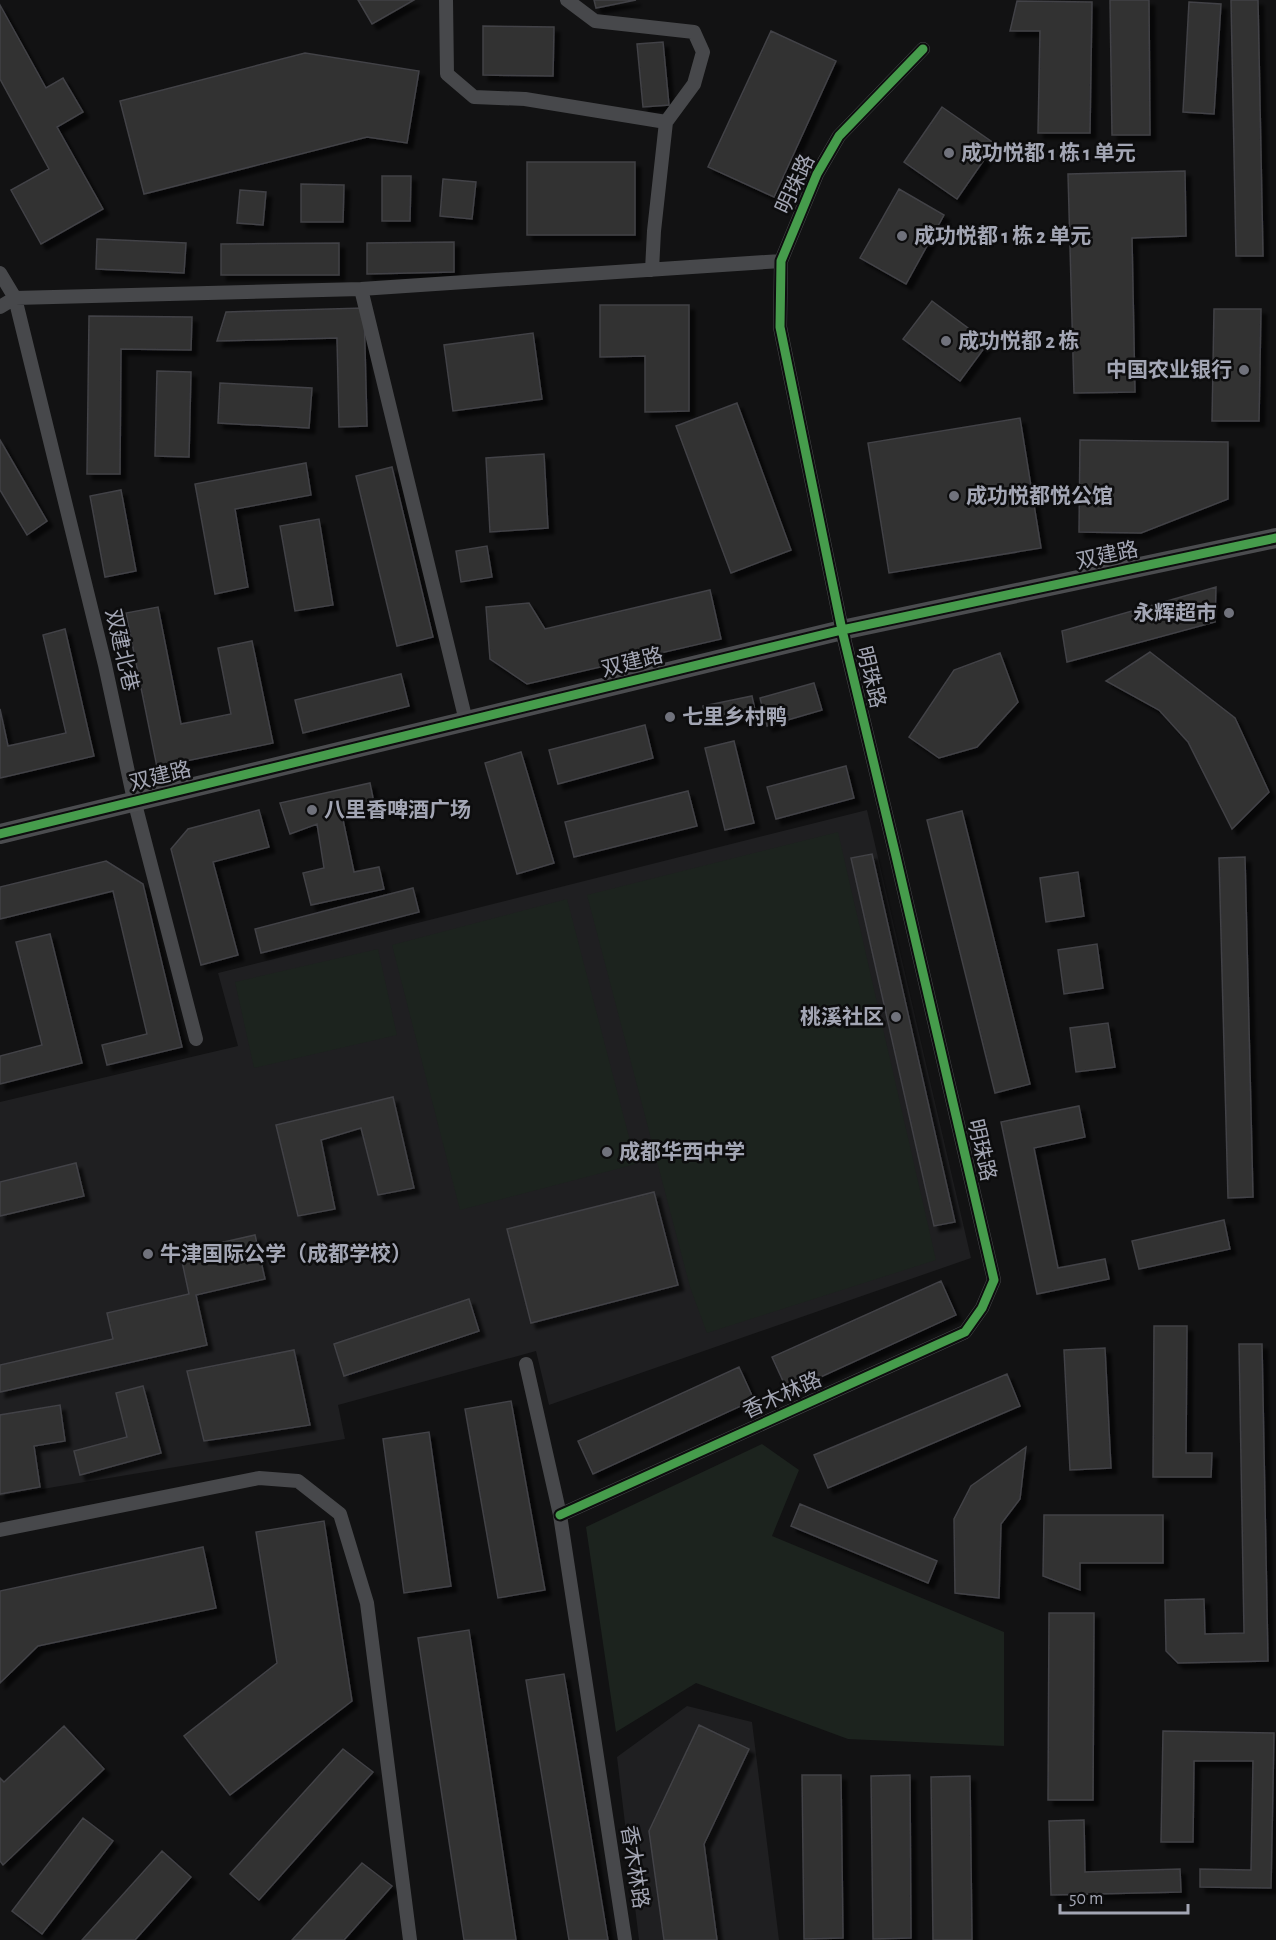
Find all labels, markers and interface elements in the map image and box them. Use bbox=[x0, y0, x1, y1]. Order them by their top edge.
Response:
place label: 成功悦都 1 栋 1 单元 bbox=[961, 141, 1136, 164]
marker: 成功悦都 1 栋 1 单元 bbox=[942, 146, 956, 160]
street label: 明珠路 bbox=[772, 151, 818, 217]
place label: 成功悦都 1 栋 2 单元 bbox=[914, 224, 1091, 247]
marker: 成功悦都 1 栋 2 单元 bbox=[895, 229, 909, 243]
place label: 成功悦都 2 栋 bbox=[958, 329, 1079, 352]
marker: 成功悦都 2 栋 bbox=[939, 334, 953, 348]
place label: 中国农业银行 bbox=[1106, 359, 1232, 381]
marker: 中国农业银行 bbox=[1237, 363, 1251, 377]
place label: 成功悦都悦公馆 bbox=[966, 485, 1113, 507]
marker: 成功悦都悦公馆 bbox=[947, 489, 961, 503]
street label: 双建路 bbox=[1074, 538, 1140, 572]
place label: 永辉超市 bbox=[1133, 601, 1217, 624]
marker: 永辉超市 bbox=[1222, 606, 1236, 620]
street label: 双建北巷 bbox=[102, 607, 142, 693]
street label: 双建路 bbox=[599, 644, 665, 680]
street label: 明珠路 bbox=[853, 644, 889, 710]
place label: 七里乡村鸭 bbox=[682, 706, 787, 728]
marker: 七里乡村鸭 bbox=[663, 710, 677, 724]
street label: 双建路 bbox=[127, 758, 193, 794]
place label: 八里香啤酒广场 bbox=[324, 798, 471, 821]
marker: 八里香啤酒广场 bbox=[305, 803, 319, 817]
place label: 桃溪社区 bbox=[800, 1006, 884, 1028]
marker: 桃溪社区 bbox=[889, 1010, 903, 1024]
street label: 明珠路 bbox=[964, 1117, 1000, 1183]
place label: 成都华西中学 bbox=[619, 1140, 745, 1163]
marker: 成都华西中学 bbox=[600, 1145, 614, 1159]
place label: 牛津国际公学（成都学校） bbox=[160, 1242, 412, 1265]
marker: 牛津国际公学（成都学校） bbox=[141, 1247, 155, 1261]
street label: 香木林路 bbox=[739, 1368, 825, 1422]
street label: 香木林路 bbox=[618, 1824, 652, 1910]
scale bar bbox=[1060, 1877, 1188, 1915]
text: 50 m bbox=[1069, 1890, 1103, 1908]

